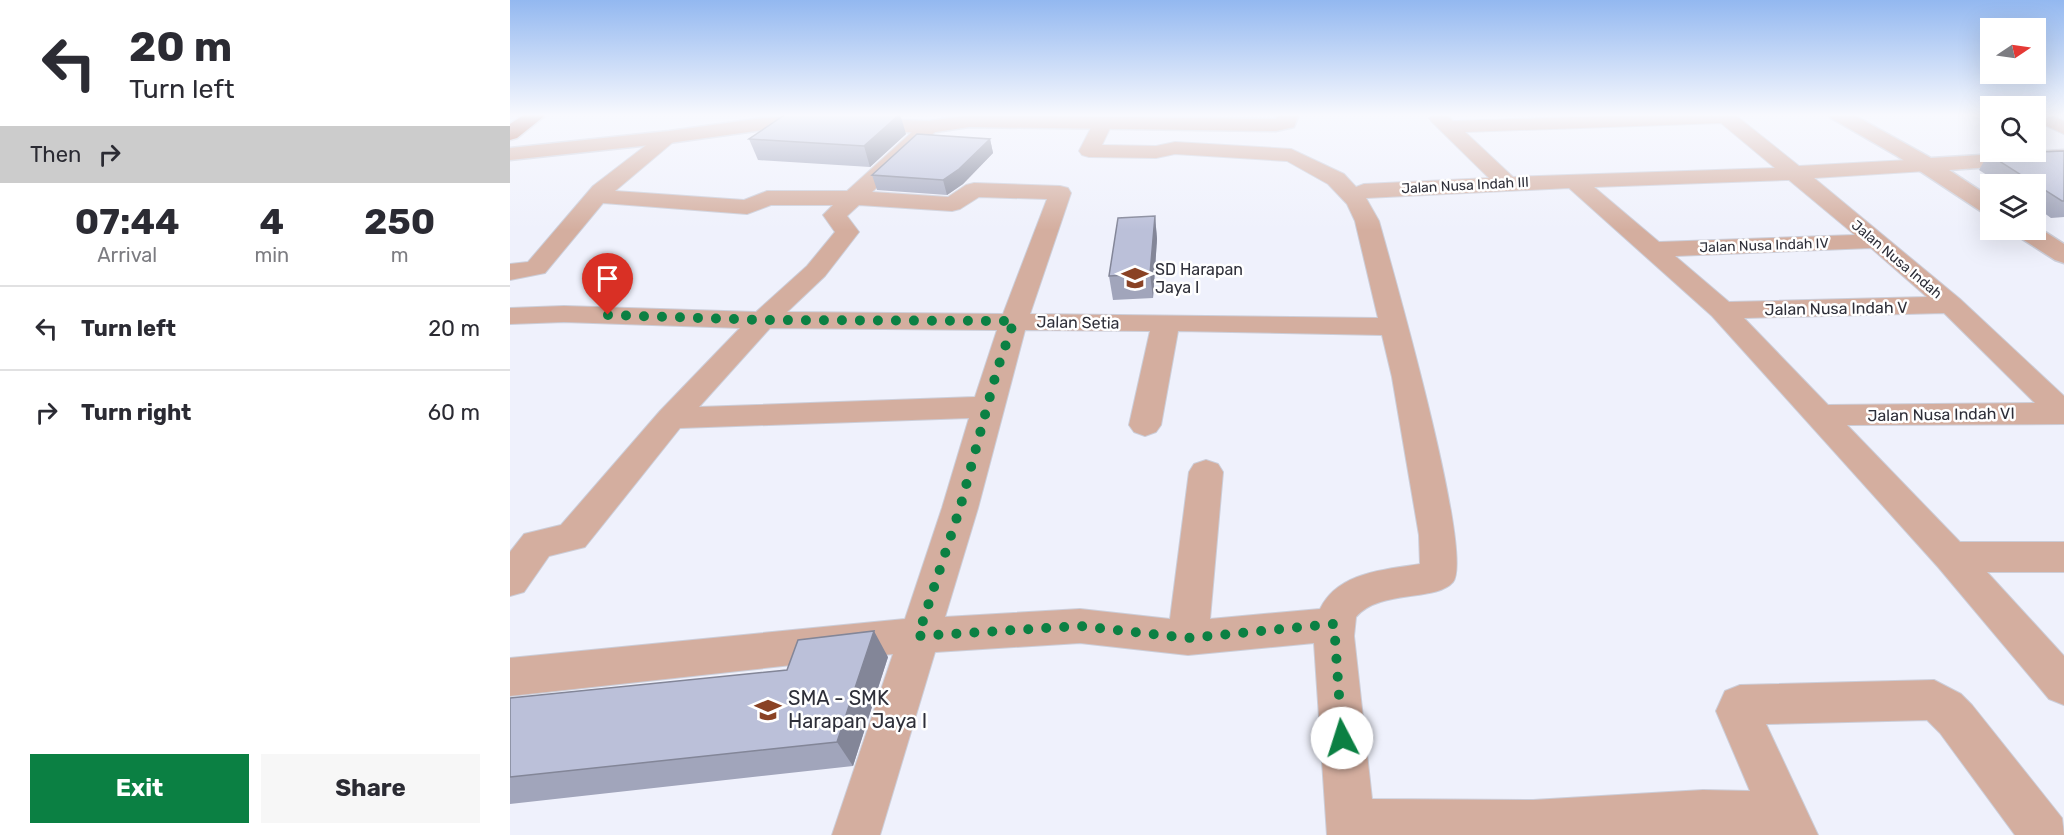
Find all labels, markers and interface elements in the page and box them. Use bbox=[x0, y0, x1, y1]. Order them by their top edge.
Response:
north arrow bbox=[1980, 18, 2046, 84]
map controls bbox=[1980, 18, 2046, 240]
text: 20 m bbox=[129, 22, 232, 72]
icon: left bbox=[30, 24, 108, 102]
text: Turn left bbox=[129, 73, 234, 105]
button: search bbox=[1980, 96, 2046, 162]
icon: right bbox=[93, 138, 126, 171]
text: Then bbox=[30, 141, 81, 168]
street label: Jalan Nusa Indah III bbox=[1401, 174, 1529, 197]
button: layers bbox=[1980, 174, 2046, 240]
text: 07:44 bbox=[75, 200, 180, 243]
text: 4 bbox=[260, 200, 284, 243]
text: 250 bbox=[364, 200, 435, 243]
street label: Jalan Nusa Indah bbox=[1848, 217, 1945, 302]
street label: Jalan Nusa Indah IV bbox=[1699, 235, 1829, 256]
text: Arrival bbox=[97, 243, 157, 267]
text: min bbox=[254, 243, 289, 267]
text: m bbox=[391, 243, 408, 267]
pin bbox=[582, 253, 633, 315]
place label: SD Harapan Jaya I bbox=[1155, 260, 1243, 297]
icon: arrive bbox=[591, 262, 624, 295]
school or university icon: SD Harapan Jaya I bbox=[1120, 263, 1150, 293]
street label: Jalan Nusa Indah V bbox=[1764, 298, 1908, 319]
icon: left bbox=[30, 312, 63, 345]
street label: Jalan Setia bbox=[1036, 312, 1120, 333]
text: Turn left bbox=[81, 315, 176, 342]
text: 20 m bbox=[428, 315, 480, 342]
icon: right bbox=[30, 396, 63, 429]
text: Turn right bbox=[81, 399, 191, 426]
text: 60 m bbox=[428, 399, 480, 426]
street label: Jalan Nusa Indah VI bbox=[1867, 404, 2015, 425]
place label: SMA - SMK Harapan Jaya I bbox=[788, 686, 927, 733]
school or university icon: SMA - SMK Harapan Jaya I bbox=[753, 695, 783, 725]
position arrow bbox=[1310, 706, 1374, 770]
button: Exit bbox=[30, 754, 249, 823]
button: Share bbox=[261, 754, 480, 823]

